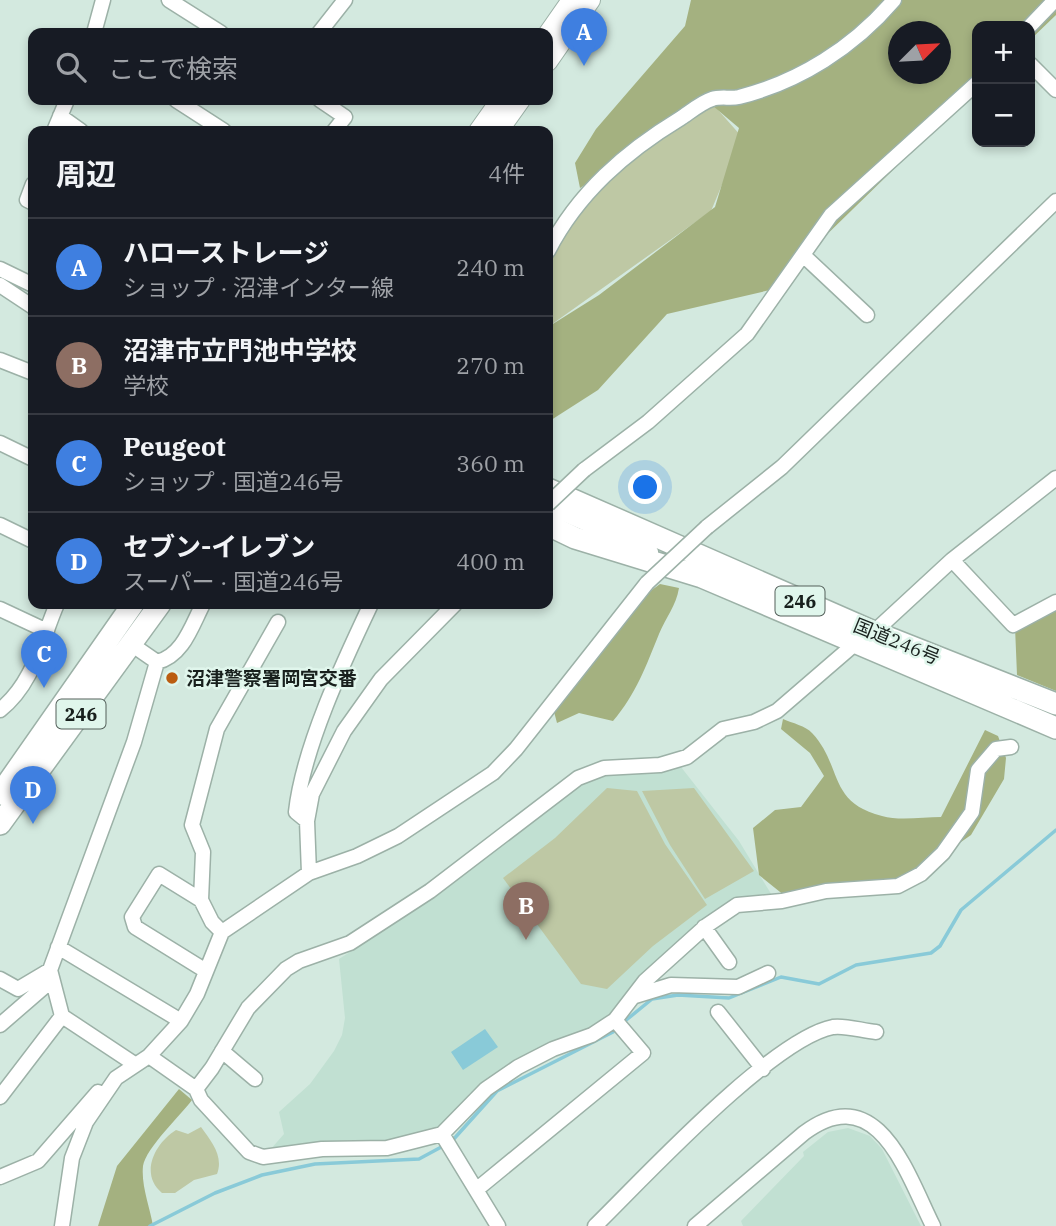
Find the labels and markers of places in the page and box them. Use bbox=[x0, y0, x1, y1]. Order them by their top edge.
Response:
pin: A bbox=[561, 8, 607, 66]
pin: C bbox=[21, 630, 67, 688]
place label: 沼津警察署岡宮交番 bbox=[186, 666, 357, 690]
marker: 沼津警察署岡宮交番 bbox=[164, 670, 180, 686]
pin: D bbox=[10, 766, 56, 824]
pin: B bbox=[503, 882, 549, 940]

